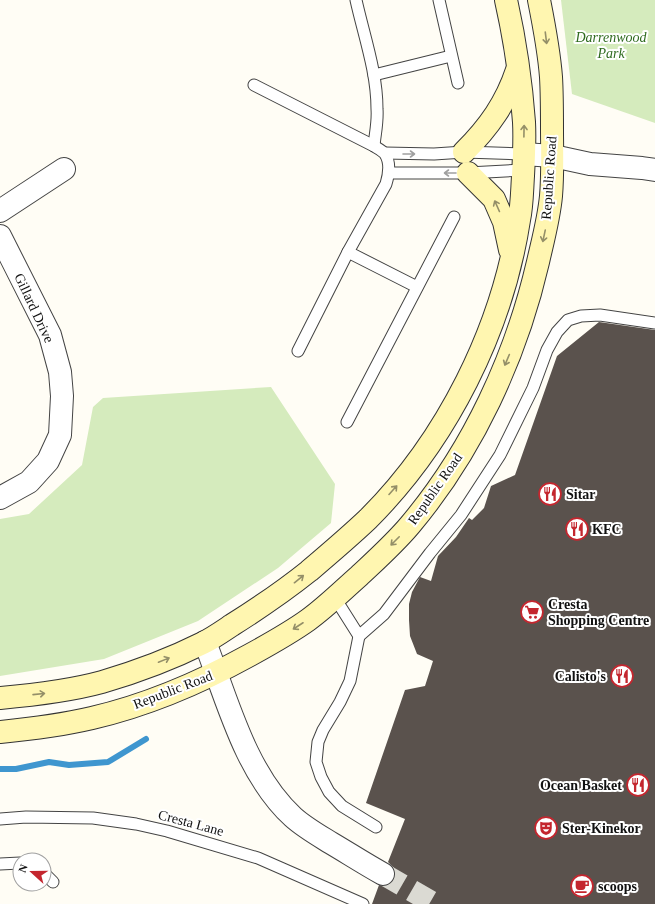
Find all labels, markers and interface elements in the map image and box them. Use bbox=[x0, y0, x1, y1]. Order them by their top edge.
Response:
park label: Darrenwood Park bbox=[574, 30, 648, 61]
one-way arrow bbox=[542, 31, 550, 44]
one-way arrow bbox=[520, 125, 528, 138]
street label: Republic Road bbox=[539, 136, 559, 220]
one-way arrow bbox=[402, 150, 415, 158]
one-way arrow bbox=[444, 169, 457, 177]
one-way arrow bbox=[493, 201, 501, 213]
one-way arrow bbox=[540, 229, 548, 242]
street label: Gillard Drive bbox=[11, 271, 57, 345]
one-way arrow bbox=[503, 354, 511, 366]
street label: Republic Road bbox=[405, 450, 465, 528]
restaurant icon: Sitar bbox=[537, 481, 563, 507]
one-way arrow bbox=[389, 485, 398, 495]
place label: Sitar bbox=[566, 487, 596, 502]
restaurant icon: KFC bbox=[564, 516, 590, 542]
place label: KFC bbox=[592, 522, 622, 537]
one-way arrow bbox=[390, 536, 400, 546]
one-way arrow bbox=[293, 574, 304, 583]
place label: Cresta Shopping Centre bbox=[548, 597, 649, 628]
supermarket icon: Cresta Shopping Centre bbox=[519, 599, 545, 625]
one-way arrow bbox=[292, 623, 304, 631]
one-way arrow bbox=[157, 655, 169, 663]
restaurant icon: Calisto's bbox=[609, 663, 635, 689]
street label: Republic Road bbox=[131, 668, 215, 712]
place label: Calisto's bbox=[555, 669, 607, 684]
one-way arrow bbox=[32, 690, 45, 698]
restaurant icon: Ocean Basket bbox=[625, 772, 651, 798]
place label: Ocean Basket bbox=[540, 778, 622, 793]
street label: Cresta Lane bbox=[157, 807, 225, 839]
theatre icon: Ster-Kinekor bbox=[533, 815, 559, 841]
place label: Ster-Kinekor bbox=[562, 821, 641, 836]
north arrow bbox=[12, 852, 52, 892]
text: N bbox=[16, 863, 30, 874]
cafe icon: scoops bbox=[569, 873, 595, 899]
place label: scoops bbox=[598, 879, 637, 894]

